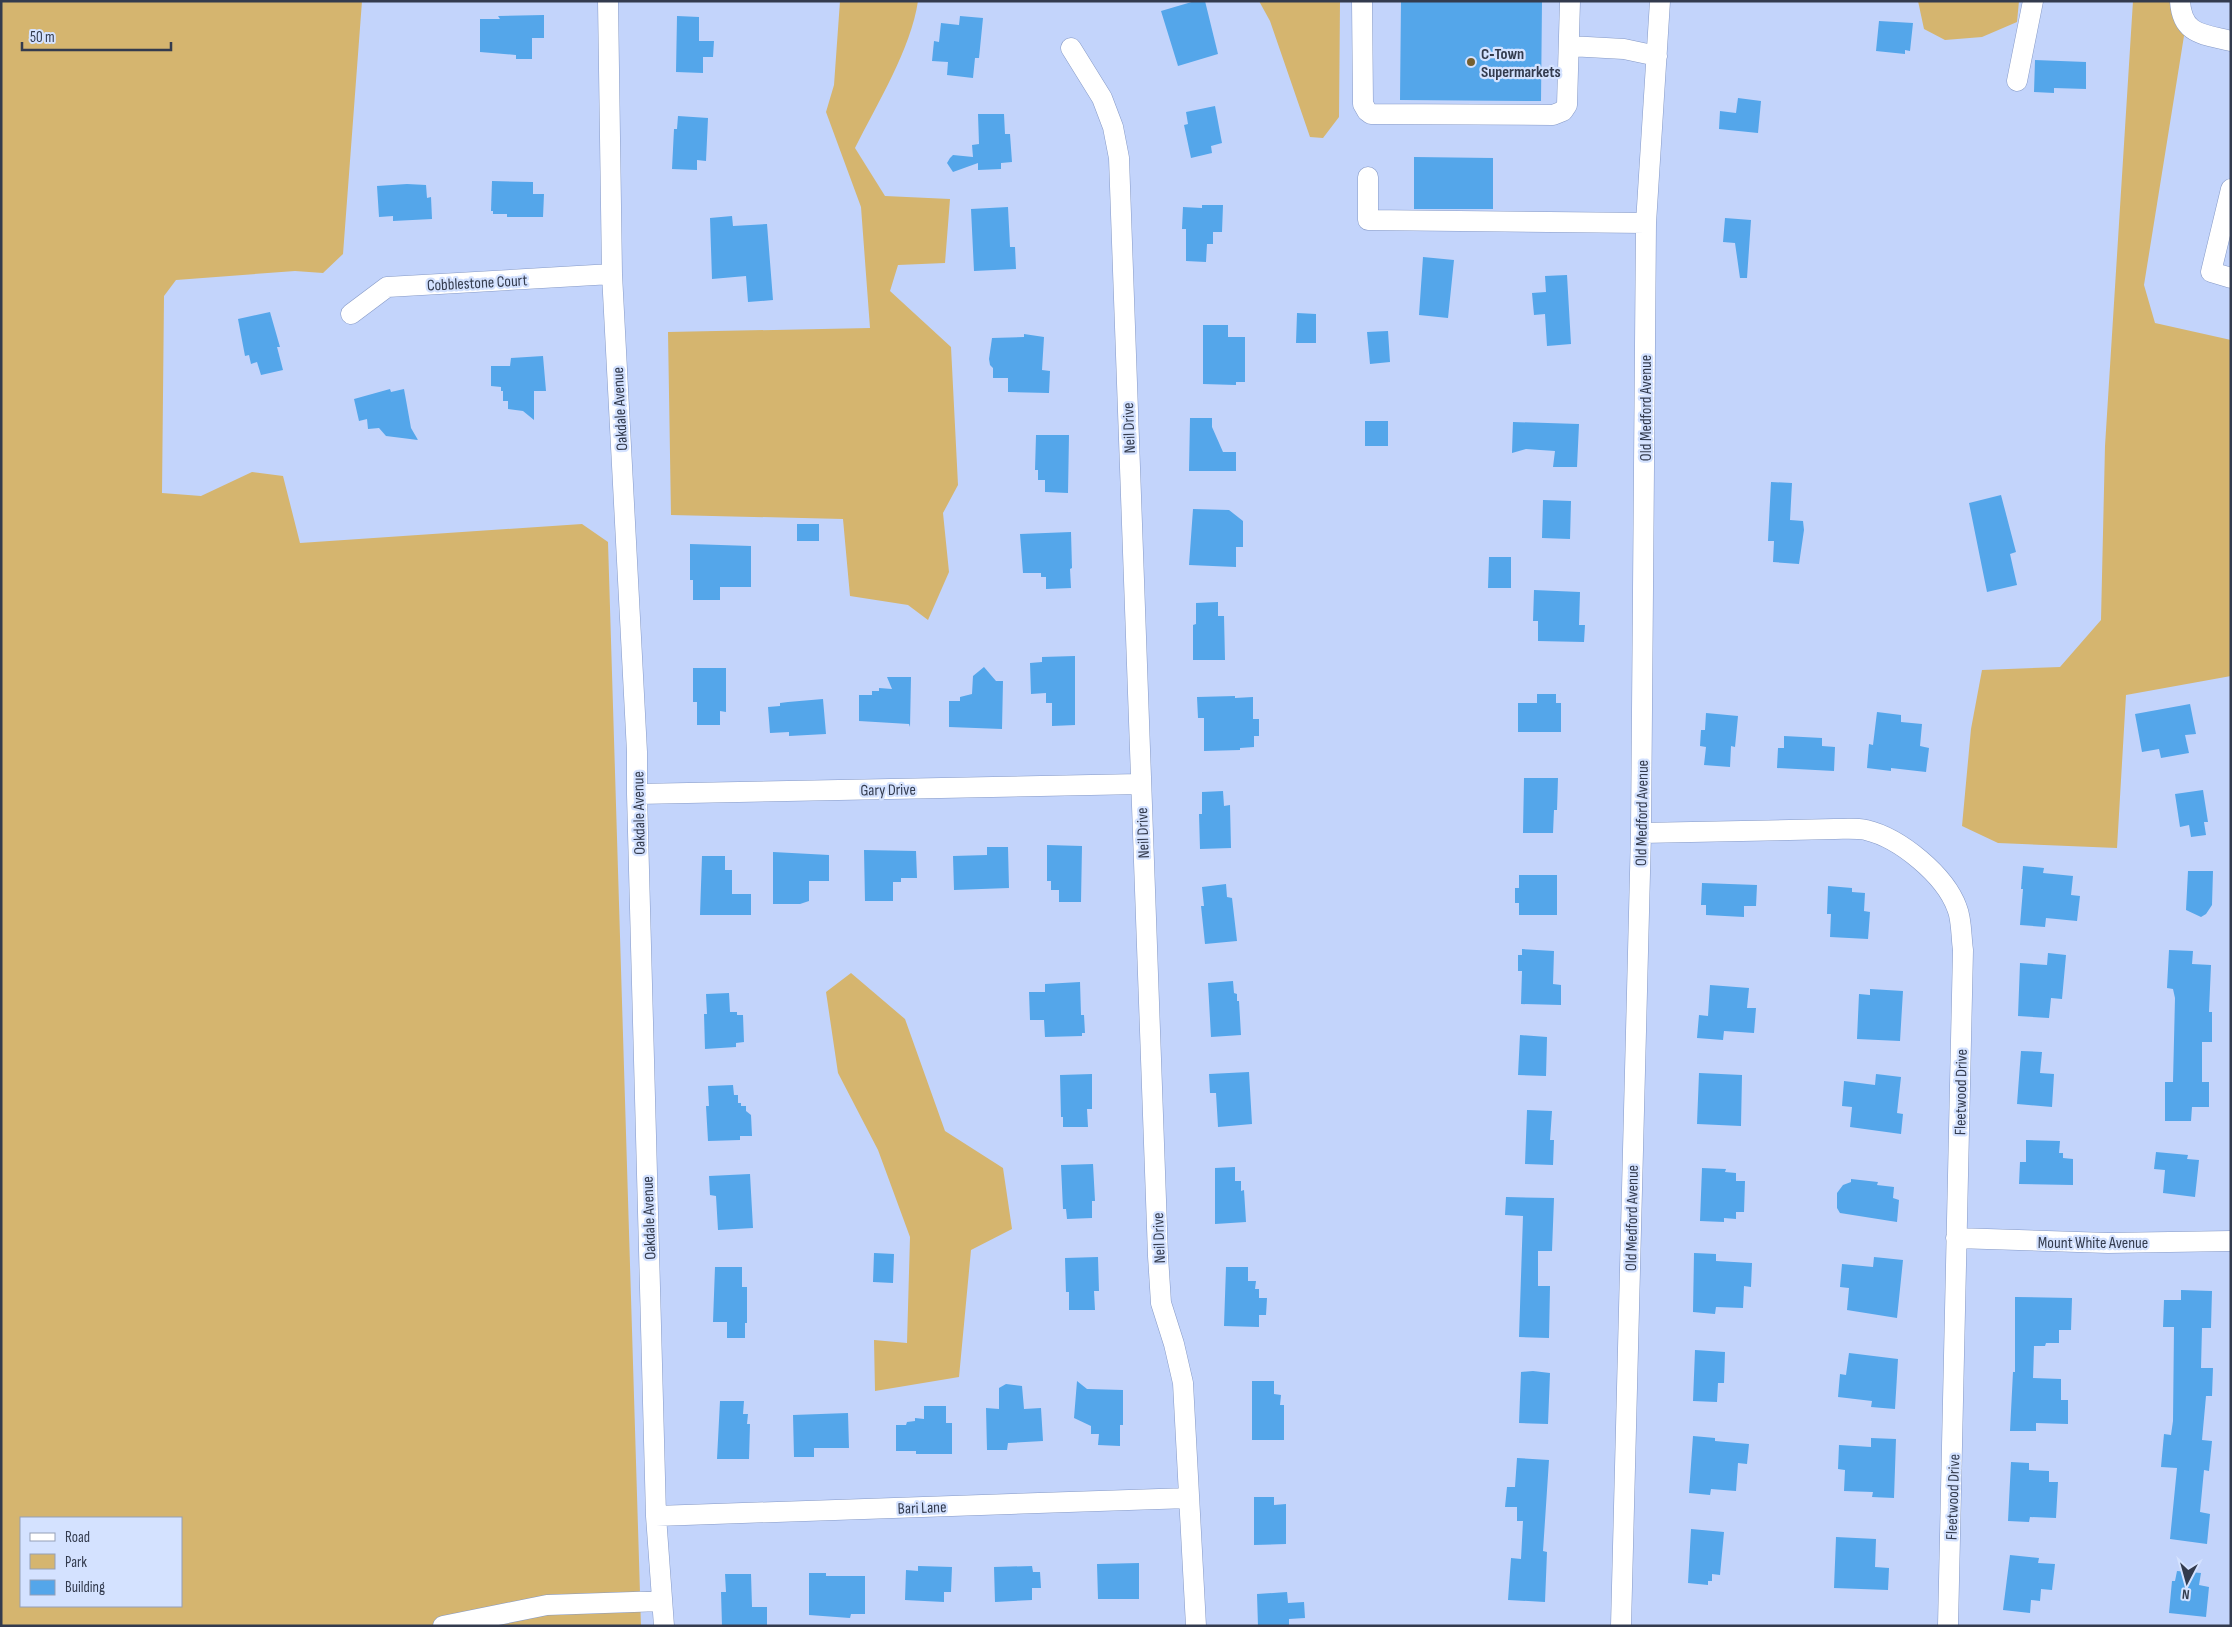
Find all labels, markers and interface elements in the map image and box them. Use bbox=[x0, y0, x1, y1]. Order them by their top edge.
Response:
scale bar bbox=[22, 20, 171, 52]
text: 50 m bbox=[30, 28, 55, 47]
place label: C‑Town Supermarkets bbox=[1481, 45, 1561, 82]
marker: C‑Town Supermarkets bbox=[1465, 56, 1477, 68]
street label: Cobblestone Court bbox=[426, 271, 528, 296]
street label: Old Medford Avenue bbox=[1637, 355, 1656, 461]
street label: Oakdale Avenue bbox=[609, 367, 632, 451]
street label: Neil Drive bbox=[1119, 402, 1140, 454]
street label: Old Medford Avenue bbox=[1632, 760, 1653, 866]
street label: Oakdale Avenue bbox=[629, 771, 650, 855]
street label: Gary Drive bbox=[860, 781, 916, 800]
street label: Neil Drive bbox=[1133, 807, 1154, 859]
street label: Fleetwood Drive bbox=[1951, 1049, 1972, 1135]
street label: Old Medford Avenue bbox=[1622, 1165, 1643, 1271]
street label: Oakdale Avenue bbox=[639, 1176, 660, 1260]
street label: Neil Drive bbox=[1149, 1212, 1170, 1264]
street label: Mount White Avenue bbox=[2038, 1234, 2148, 1253]
street label: Fleetwood Drive bbox=[1943, 1454, 1964, 1540]
street label: Bari Lane bbox=[897, 1498, 947, 1519]
legend bbox=[20, 1517, 182, 1607]
text: Road bbox=[65, 1528, 90, 1547]
text: Park bbox=[65, 1553, 87, 1572]
north arrow bbox=[2162, 1557, 2212, 1607]
text: Building bbox=[65, 1578, 105, 1597]
text: N bbox=[2181, 1586, 2190, 1603]

